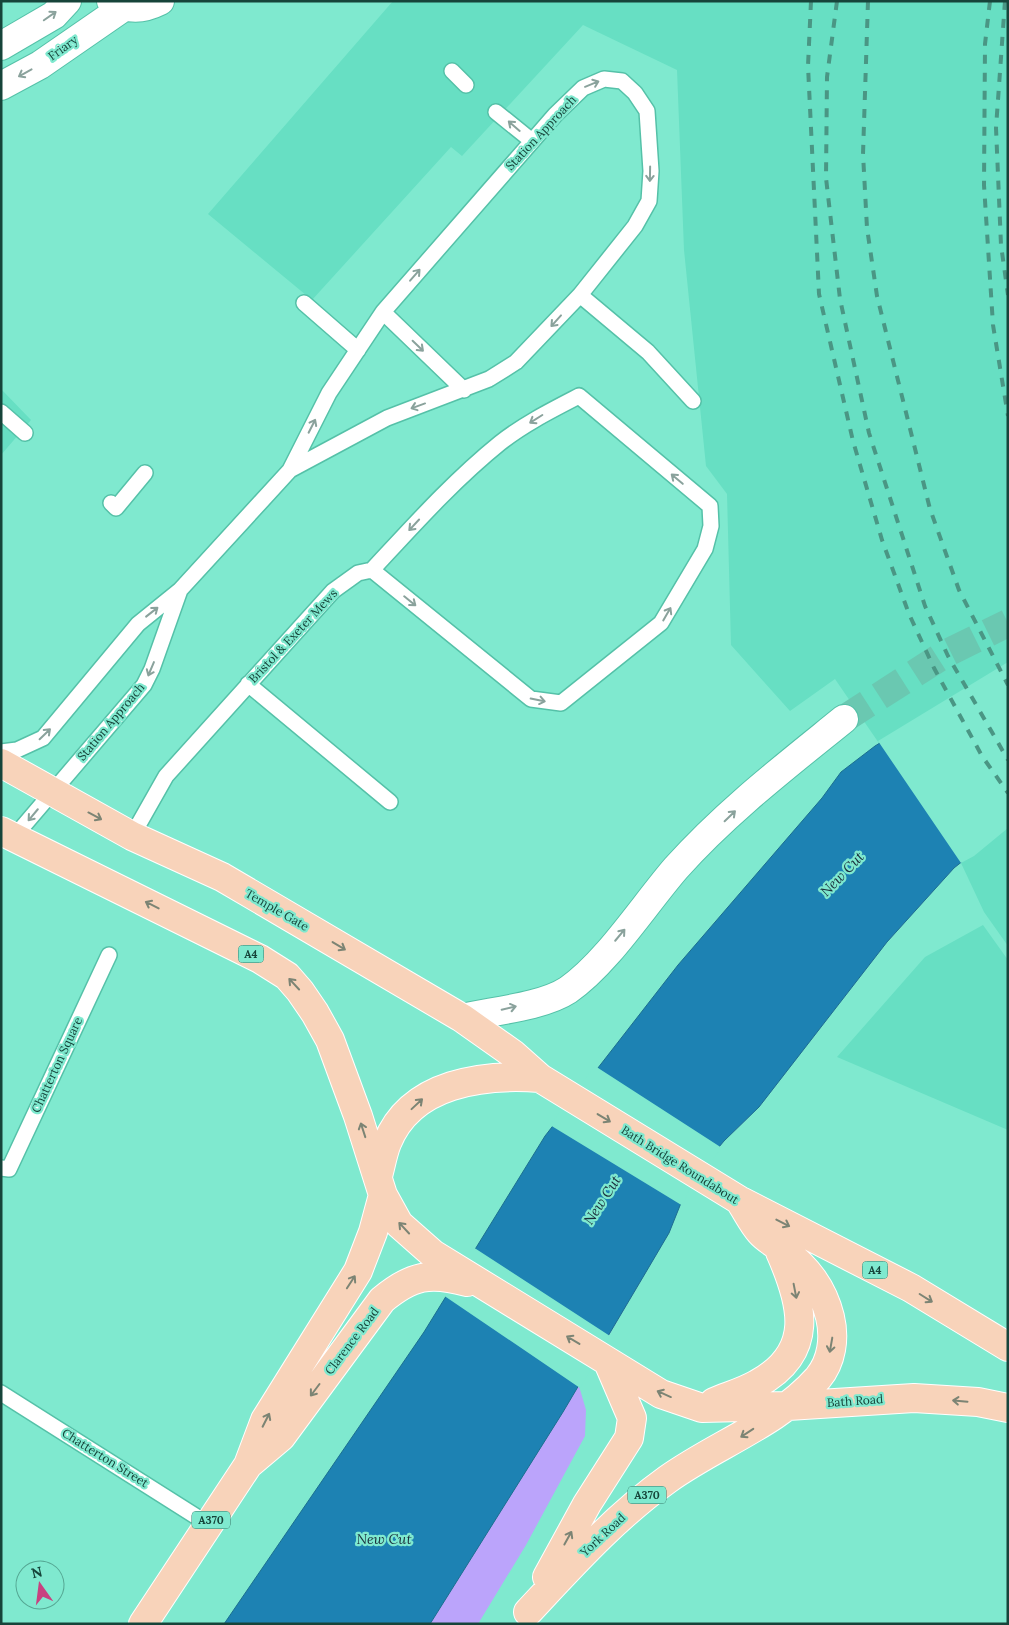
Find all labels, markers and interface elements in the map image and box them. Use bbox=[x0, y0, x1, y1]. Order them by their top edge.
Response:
one-way arrow bbox=[43, 11, 57, 21]
street label: Friary bbox=[45, 31, 81, 63]
one-way arrow bbox=[18, 68, 33, 78]
one-way arrow bbox=[584, 79, 599, 88]
street label: Station Approach bbox=[502, 92, 579, 173]
one-way arrow bbox=[508, 120, 521, 132]
one-way arrow bbox=[646, 165, 655, 181]
one-way arrow bbox=[409, 269, 421, 282]
one-way arrow bbox=[550, 315, 561, 328]
one-way arrow bbox=[412, 340, 425, 352]
one-way arrow bbox=[411, 402, 427, 411]
one-way arrow bbox=[530, 414, 544, 424]
one-way arrow bbox=[308, 419, 317, 434]
one-way arrow bbox=[671, 473, 684, 484]
one-way arrow bbox=[408, 519, 420, 532]
street label: Bristol & Exeter Mews bbox=[245, 585, 340, 686]
one-way arrow bbox=[403, 596, 416, 607]
one-way arrow bbox=[145, 607, 158, 618]
one-way arrow bbox=[662, 608, 672, 622]
one-way arrow bbox=[145, 661, 155, 676]
street label: Station Approach bbox=[74, 680, 147, 764]
one-way arrow bbox=[529, 695, 545, 705]
one-way arrow bbox=[39, 728, 51, 740]
one-way arrow bbox=[28, 808, 39, 821]
one-way arrow bbox=[724, 810, 736, 822]
one-way arrow bbox=[87, 811, 102, 821]
water label: New Cut bbox=[816, 847, 868, 900]
street label: Temple Gate bbox=[243, 885, 312, 934]
one-way arrow bbox=[145, 900, 160, 910]
one-way arrow bbox=[615, 929, 626, 942]
one-way arrow bbox=[332, 942, 346, 952]
road number: A4 bbox=[238, 946, 264, 962]
one-way arrow bbox=[288, 978, 300, 990]
one-way arrow bbox=[501, 1003, 517, 1012]
street label: Chatterton Square bbox=[28, 1014, 85, 1115]
one-way arrow bbox=[410, 1098, 423, 1110]
one-way arrow bbox=[596, 1113, 610, 1123]
street label: Bath Bridge Roundabout bbox=[619, 1122, 742, 1207]
one-way arrow bbox=[358, 1123, 367, 1138]
water label: New Cut bbox=[579, 1171, 625, 1228]
one-way arrow bbox=[775, 1218, 790, 1228]
one-way arrow bbox=[398, 1222, 410, 1234]
road number: A4 bbox=[862, 1262, 888, 1278]
one-way arrow bbox=[347, 1275, 357, 1289]
one-way arrow bbox=[791, 1283, 801, 1299]
one-way arrow bbox=[919, 1293, 933, 1303]
street label: Clarence Road bbox=[321, 1304, 382, 1377]
one-way arrow bbox=[566, 1335, 580, 1345]
one-way arrow bbox=[825, 1336, 835, 1352]
one-way arrow bbox=[310, 1383, 320, 1397]
one-way arrow bbox=[657, 1389, 672, 1399]
street label: Bath Road bbox=[826, 1391, 884, 1410]
one-way arrow bbox=[952, 1396, 968, 1405]
one-way arrow bbox=[262, 1413, 271, 1428]
street label: Chatterton Street bbox=[59, 1425, 152, 1490]
one-way arrow bbox=[740, 1428, 754, 1438]
road number: A370 bbox=[628, 1486, 666, 1504]
street label: York Road bbox=[576, 1510, 628, 1560]
road number: A370 bbox=[192, 1512, 230, 1528]
water label: New Cut bbox=[356, 1530, 412, 1548]
one-way arrow bbox=[564, 1532, 574, 1546]
north arrow bbox=[15, 1560, 65, 1610]
text: N bbox=[29, 1562, 44, 1582]

